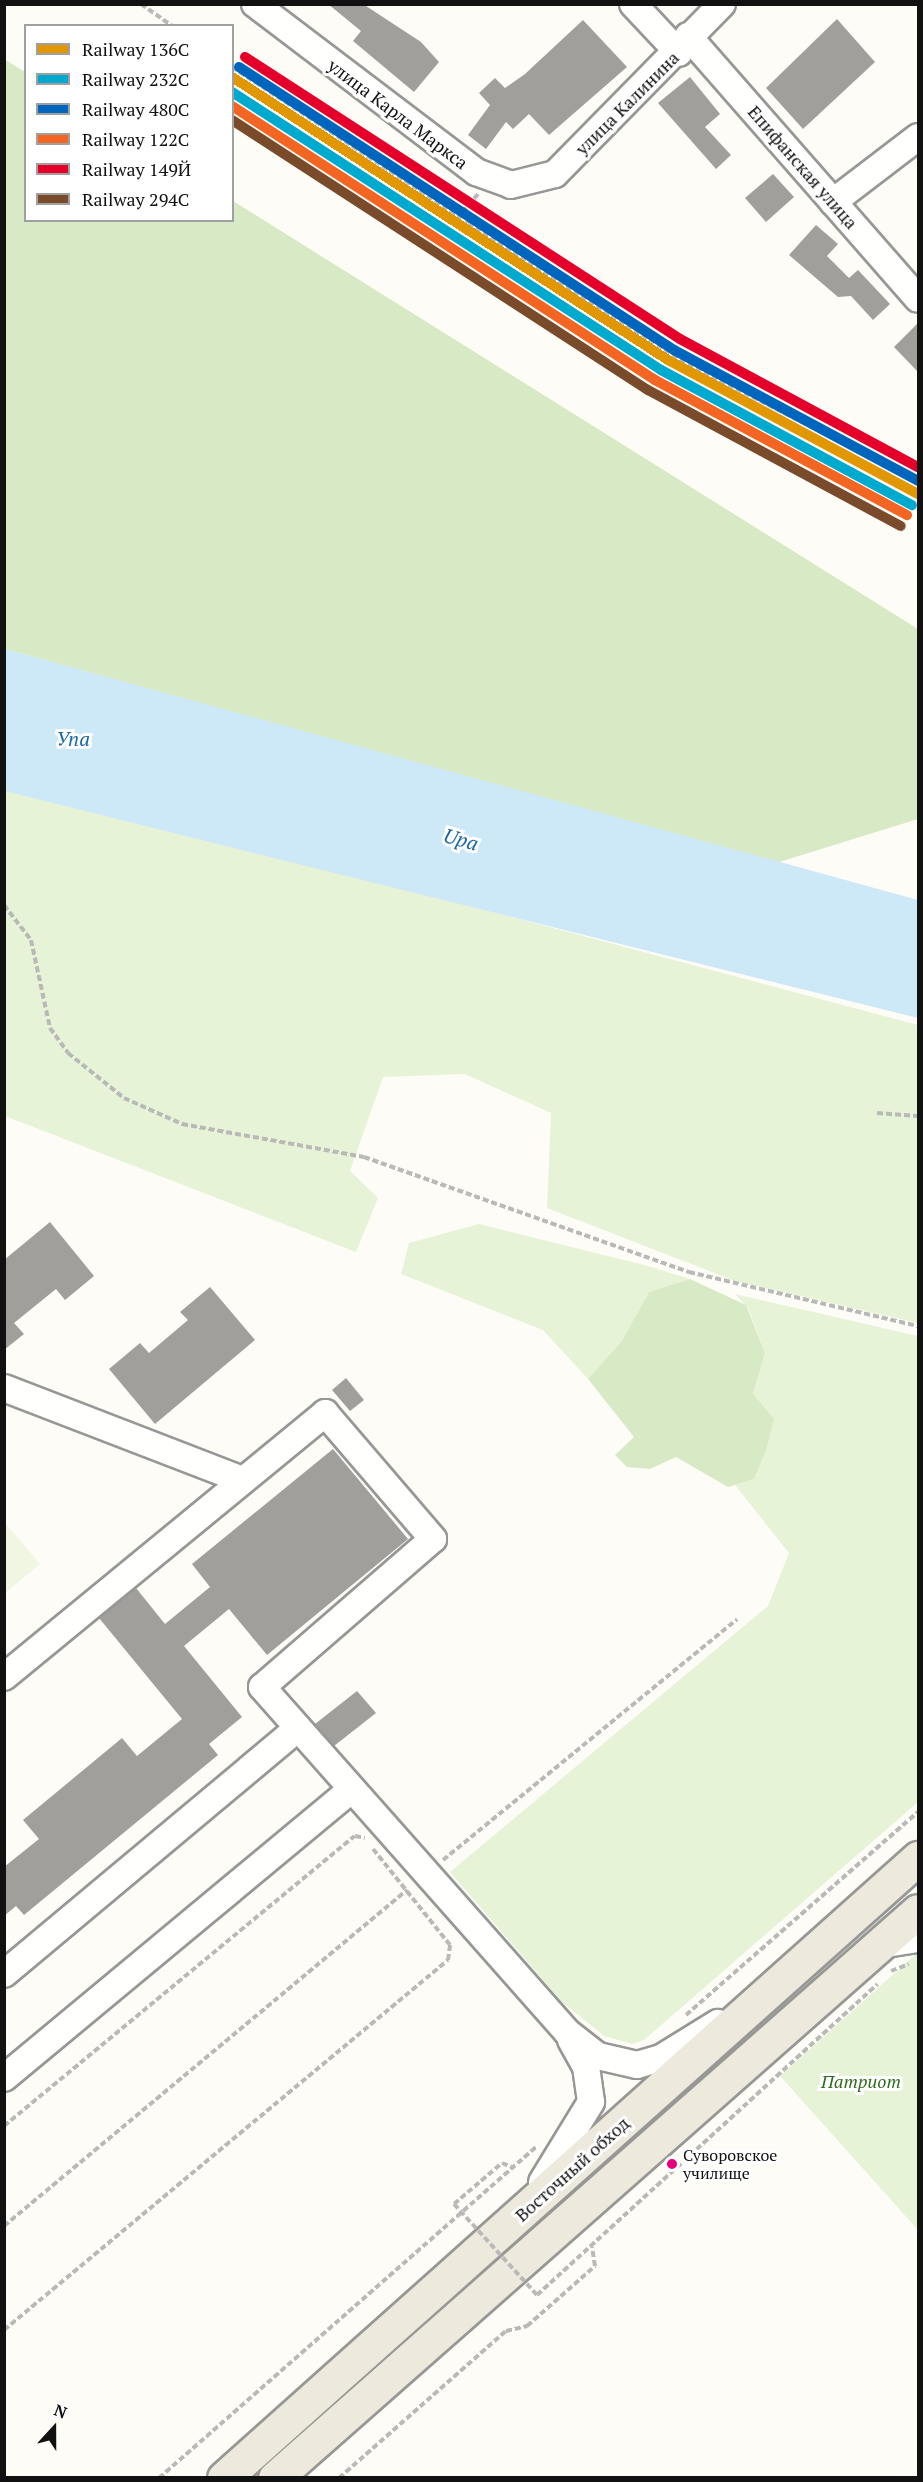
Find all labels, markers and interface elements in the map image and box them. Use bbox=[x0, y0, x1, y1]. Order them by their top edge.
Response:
legend bbox=[24, 24, 234, 222]
text: Railway 136С bbox=[82, 37, 189, 61]
street label: улица Калинина bbox=[571, 47, 683, 159]
street label: улица Карла Маркса bbox=[324, 54, 472, 174]
text: Railway 232C bbox=[82, 67, 189, 91]
text: Railway 480С bbox=[82, 97, 189, 121]
street label: Епифанская улица bbox=[744, 101, 862, 233]
text: Railway 122С bbox=[82, 127, 189, 151]
text: Railway 149Й bbox=[82, 157, 191, 181]
text: Railway 294С bbox=[82, 187, 189, 211]
water label: Упа bbox=[56, 726, 90, 750]
water label: Upa bbox=[441, 823, 481, 855]
park label: Патриот bbox=[821, 2070, 901, 2092]
street label: Восточный обход bbox=[511, 2112, 633, 2226]
place label: Суворовское училище bbox=[683, 2145, 777, 2183]
marker: Суворовское училище bbox=[666, 2158, 678, 2170]
north arrow bbox=[24, 2398, 84, 2458]
text: N bbox=[51, 2399, 70, 2424]

